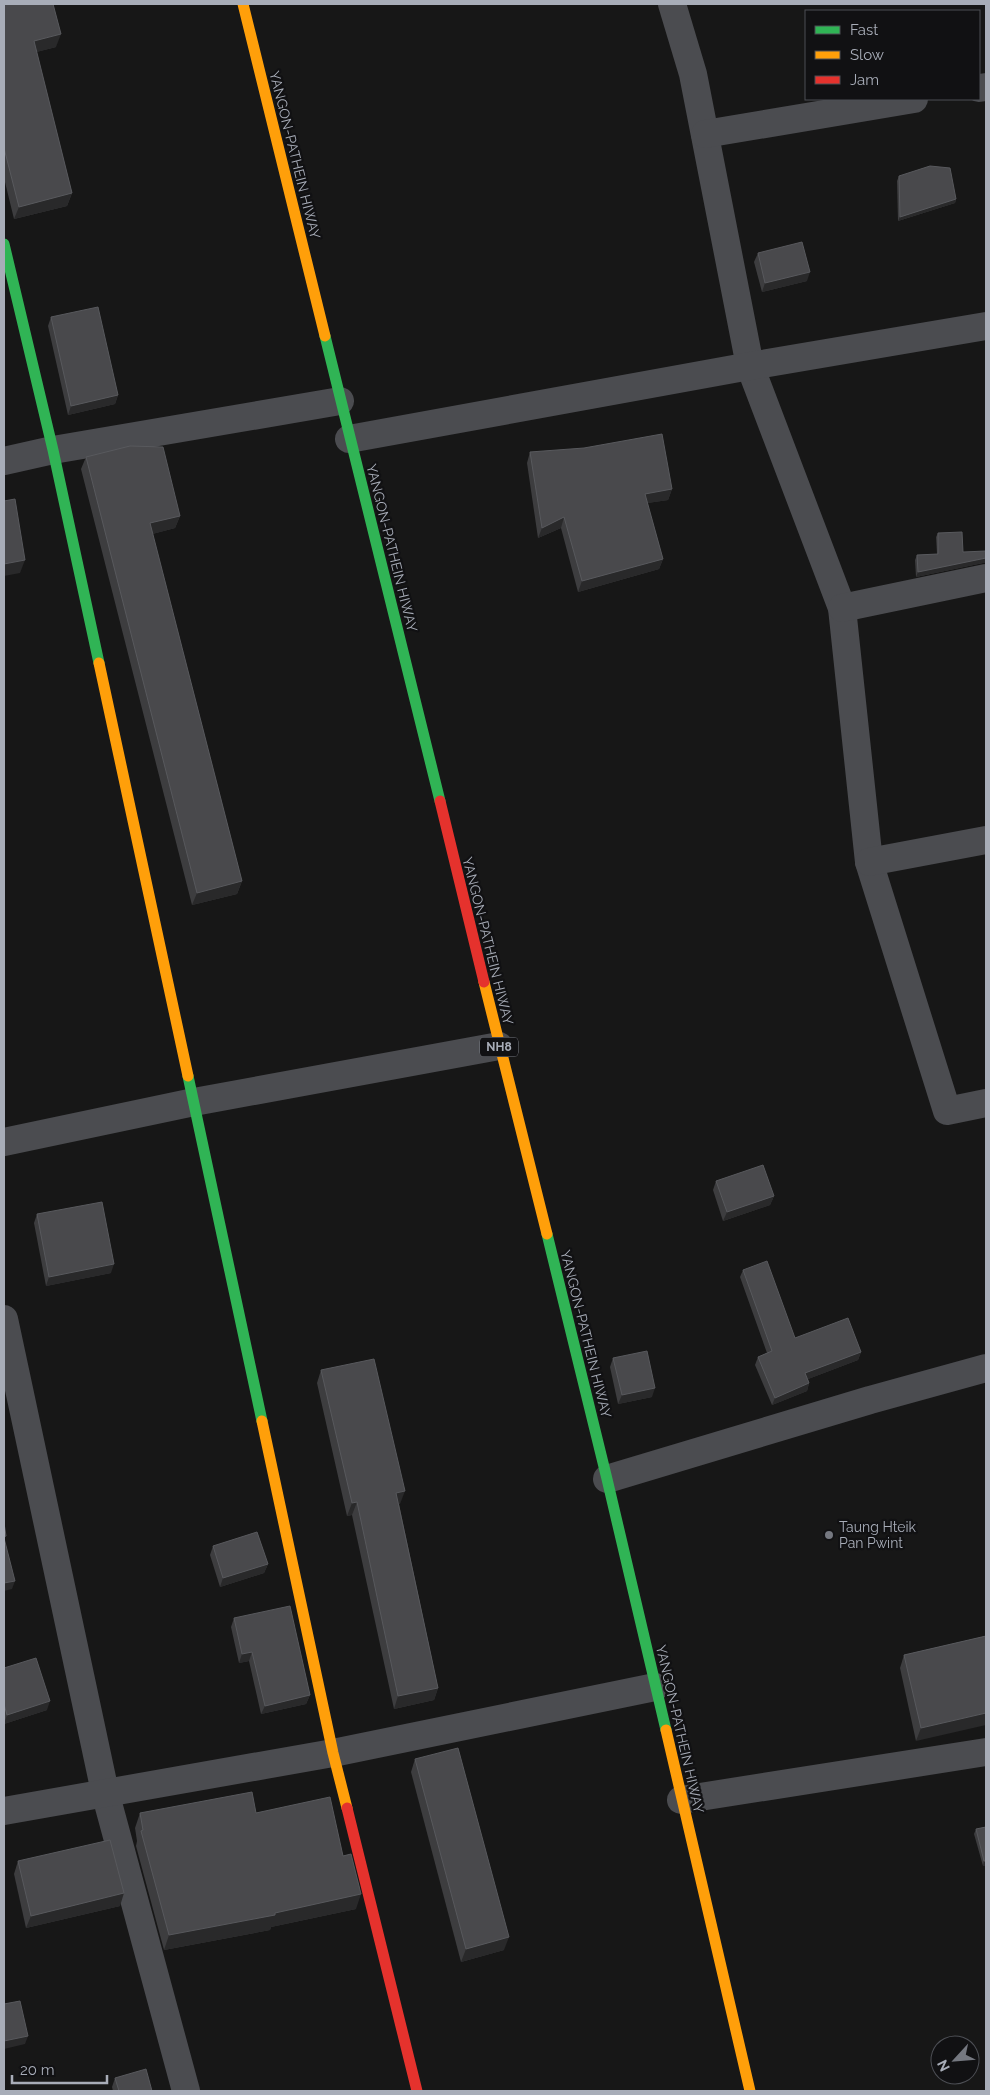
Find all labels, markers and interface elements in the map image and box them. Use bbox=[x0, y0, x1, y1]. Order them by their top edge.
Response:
legend bbox=[805, 10, 980, 100]
text: Fast bbox=[850, 21, 878, 39]
text: Slow bbox=[850, 46, 884, 64]
street label: YANGON-PATHEIN HIWAY bbox=[266, 69, 324, 241]
text: Jam bbox=[850, 71, 879, 89]
street label: YANGON-PATHEIN HIWAY bbox=[363, 462, 421, 634]
street label: YANGON-PATHEIN HIWAY bbox=[459, 855, 517, 1027]
road number: NH8 bbox=[480, 1038, 518, 1056]
street label: YANGON-PATHEIN HIWAY bbox=[557, 1248, 615, 1420]
place label: Taung Hteik Pan Pwint bbox=[839, 1519, 917, 1551]
marker: Taung Hteik Pan Pwint bbox=[823, 1529, 835, 1541]
street label: YANGON-PATHEIN HIWAY bbox=[653, 1643, 707, 1815]
north arrow bbox=[930, 2035, 980, 2085]
scale bar bbox=[12, 2052, 108, 2084]
text: N bbox=[934, 2057, 953, 2074]
text: 20 m bbox=[20, 2061, 55, 2079]

